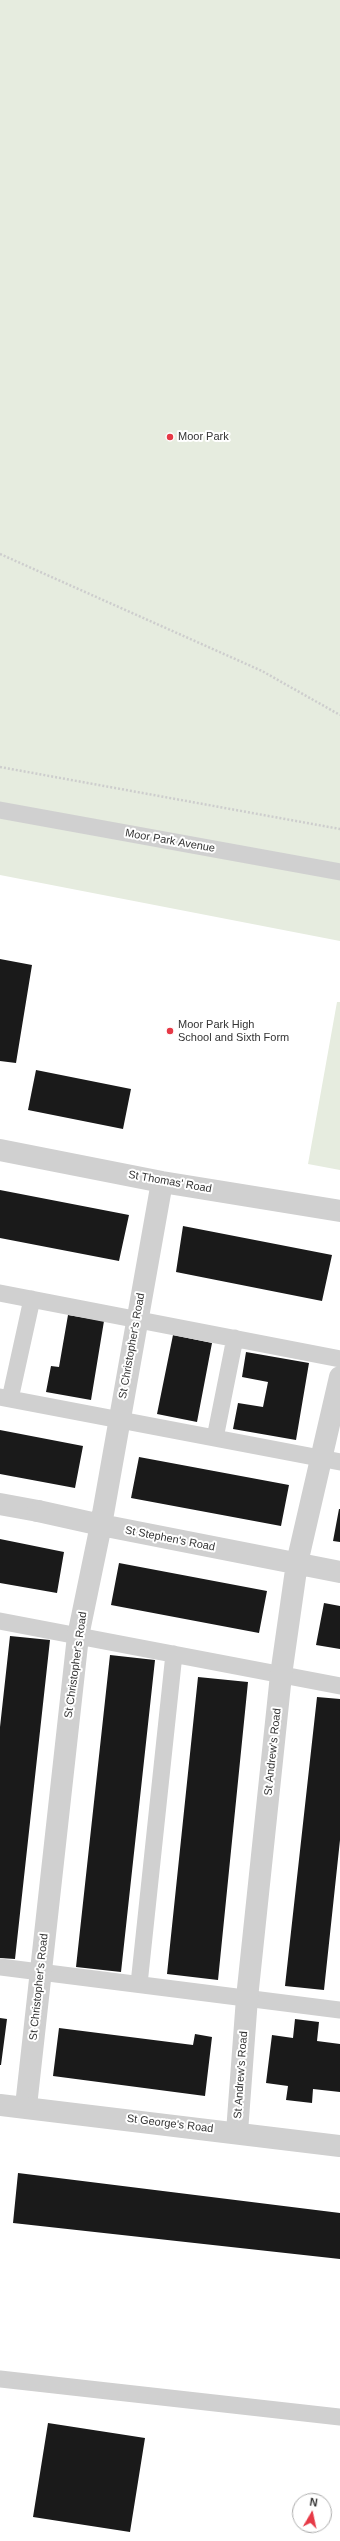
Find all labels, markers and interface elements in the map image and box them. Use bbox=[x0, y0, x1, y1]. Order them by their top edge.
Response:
place label: Moor Park bbox=[178, 430, 229, 444]
marker: Moor Park bbox=[165, 432, 175, 442]
street label: Moor Park Avenue bbox=[124, 827, 216, 855]
place label: Moor Park High School and Sixth Form bbox=[178, 1018, 289, 1044]
marker: Moor Park High School and Sixth Form bbox=[165, 1026, 175, 1036]
street label: St Thomas' Road bbox=[127, 1168, 213, 1196]
street label: St Christopher's Road bbox=[116, 1292, 148, 1400]
street label: St Stephen's Road bbox=[124, 1524, 216, 1554]
street label: St Christopher's Road bbox=[62, 1611, 90, 1719]
street label: St Andrew's Road bbox=[262, 1708, 284, 1796]
street label: St Christopher's Road bbox=[27, 1933, 51, 2041]
street label: St Andrew's Road bbox=[231, 2031, 251, 2119]
street label: St George's Road bbox=[126, 2112, 214, 2136]
north arrow bbox=[292, 2493, 332, 2533]
text: N bbox=[309, 2496, 319, 2509]

